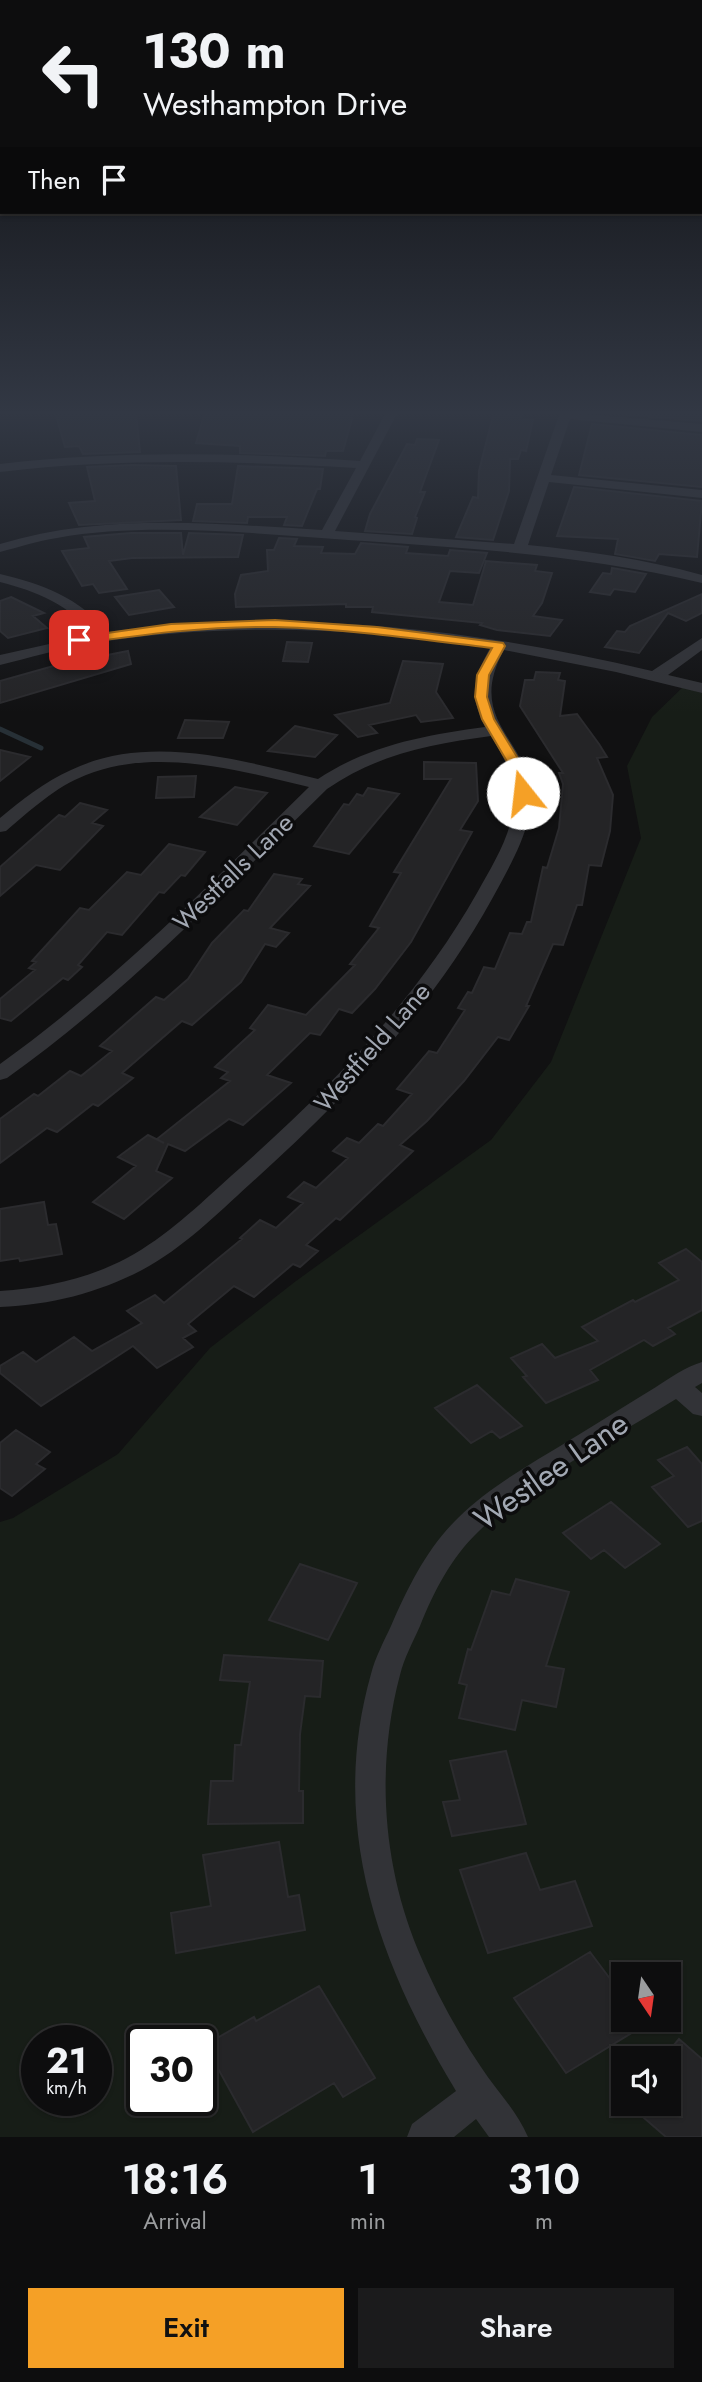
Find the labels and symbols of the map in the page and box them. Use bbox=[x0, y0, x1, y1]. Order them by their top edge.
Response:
pin bbox=[49, 610, 109, 670]
position arrow bbox=[486, 756, 560, 830]
street label: Westfalls Lane bbox=[164, 804, 302, 940]
street label: Westfield Lane bbox=[305, 974, 439, 1120]
street label: Westlee Lane bbox=[464, 1401, 638, 1541]
north arrow bbox=[611, 1962, 681, 2032]
speed limit sign: 30 bbox=[126, 2025, 217, 2116]

